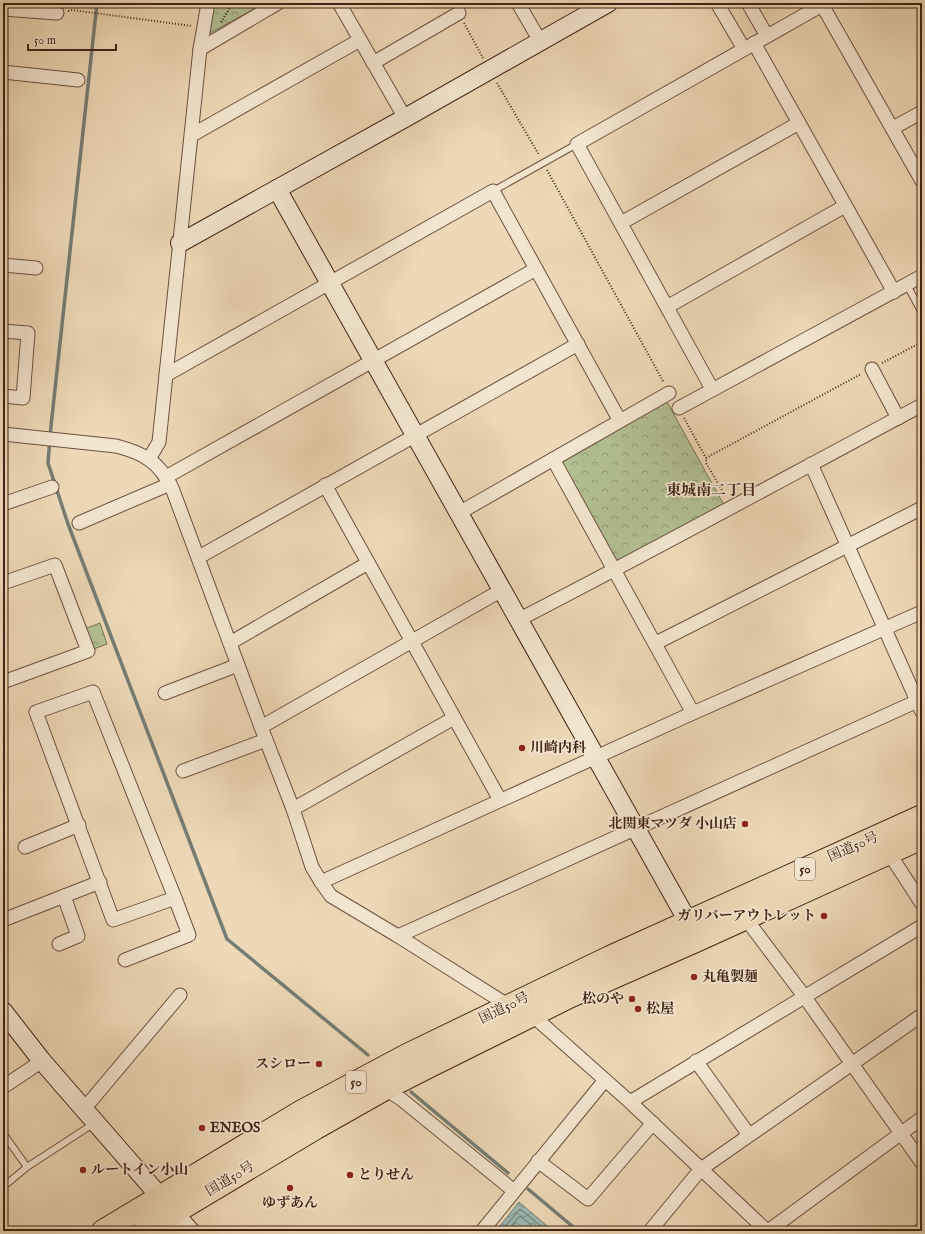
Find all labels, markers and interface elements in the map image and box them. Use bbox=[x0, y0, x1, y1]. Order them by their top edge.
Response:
scale bar bbox=[28, 26, 116, 52]
text: 50 m bbox=[34, 33, 56, 48]
district label: 東城南二丁目 bbox=[666, 481, 756, 500]
place label: 川崎内科 bbox=[530, 739, 587, 757]
marker: 川崎内科 bbox=[517, 743, 527, 753]
place label: 北関東マツダ 小山店 bbox=[609, 815, 737, 833]
marker: 北関東マツダ 小山店 bbox=[740, 819, 750, 829]
street label: 国道50号 bbox=[825, 828, 881, 866]
road number: 50 bbox=[795, 858, 815, 880]
place label: ガリバーアウトレット bbox=[677, 907, 816, 925]
marker: ガリバーアウトレット bbox=[819, 911, 829, 921]
place label: 丸亀製麺 bbox=[702, 968, 758, 986]
marker: 丸亀製麺 bbox=[689, 972, 699, 982]
street label: 国道50号 bbox=[476, 988, 532, 1028]
place label: 松のや bbox=[582, 990, 624, 1008]
marker: 松のや bbox=[627, 994, 637, 1004]
place label: 松屋 bbox=[646, 1000, 674, 1018]
marker: 松屋 bbox=[633, 1004, 643, 1014]
place label: スシロー bbox=[255, 1055, 311, 1073]
marker: スシロー bbox=[314, 1059, 324, 1069]
road number: 50 bbox=[346, 1071, 366, 1093]
place label: ENEOS bbox=[210, 1119, 260, 1137]
marker: ENEOS bbox=[197, 1123, 207, 1133]
street label: 国道50号 bbox=[202, 1157, 258, 1201]
place label: ルートイン小山 bbox=[91, 1161, 188, 1179]
marker: ルートイン小山 bbox=[78, 1165, 88, 1175]
place label: とりせん bbox=[358, 1166, 414, 1184]
marker: とりせん bbox=[345, 1170, 355, 1180]
marker: ゆずあん bbox=[285, 1183, 295, 1193]
place label: ゆずあん bbox=[262, 1194, 318, 1212]

